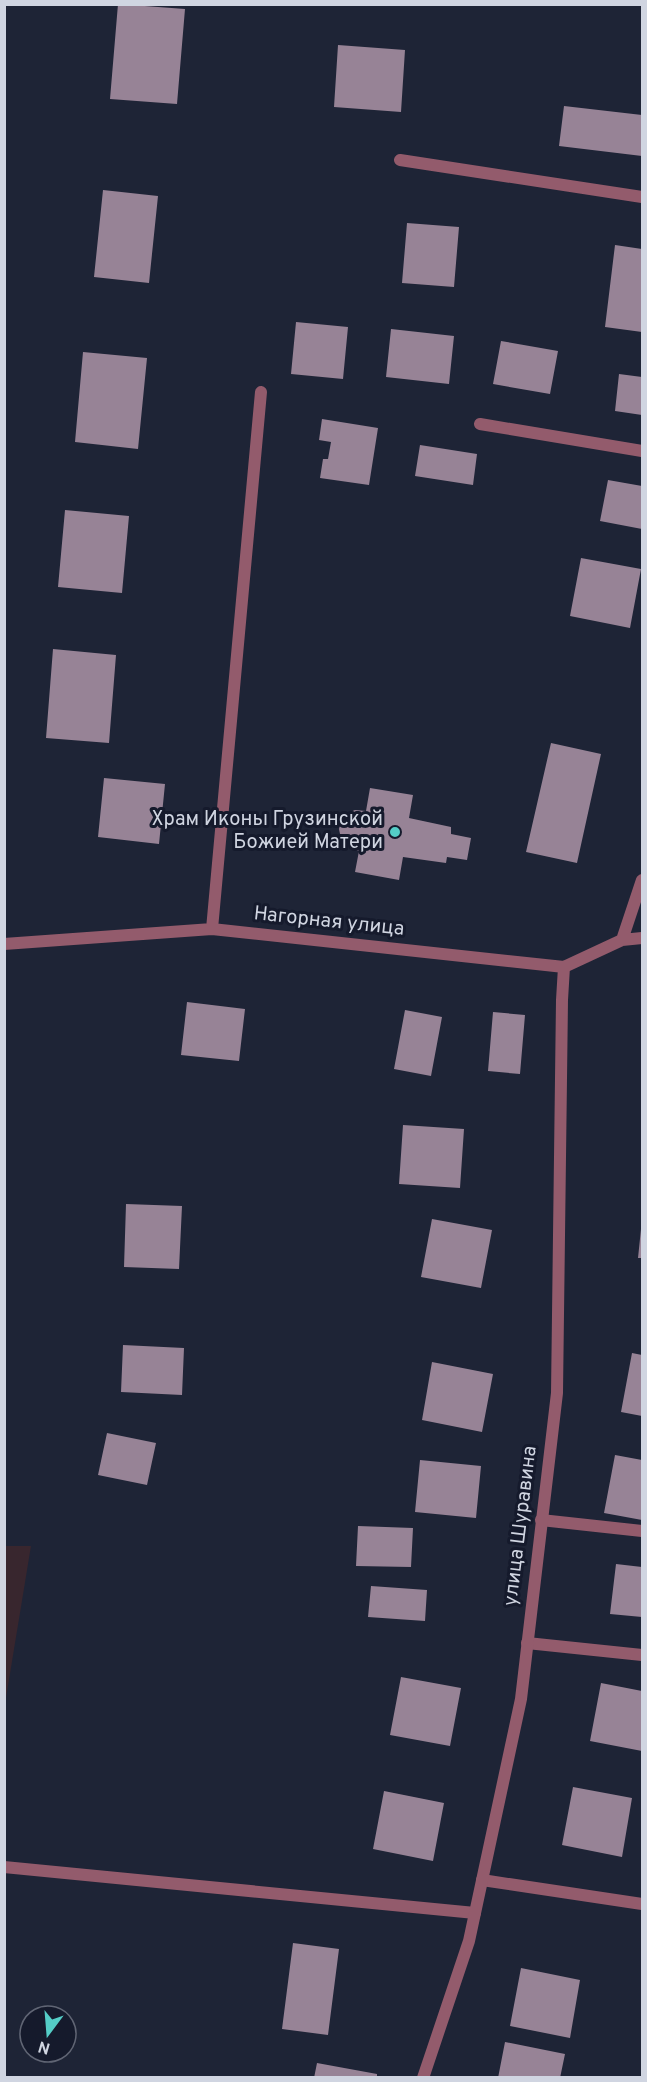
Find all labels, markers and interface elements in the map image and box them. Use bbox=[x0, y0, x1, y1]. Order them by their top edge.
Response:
place label: Храм Иконы Грузинской Божией Матери bbox=[152, 807, 383, 856]
marker: Храм Иконы Грузинской Божией Матери bbox=[388, 825, 402, 839]
street label: Нагорная улица bbox=[252, 901, 406, 943]
street label: улица Шуравина bbox=[498, 1444, 544, 1608]
north arrow bbox=[18, 2004, 78, 2064]
text: N bbox=[36, 2035, 53, 2058]

